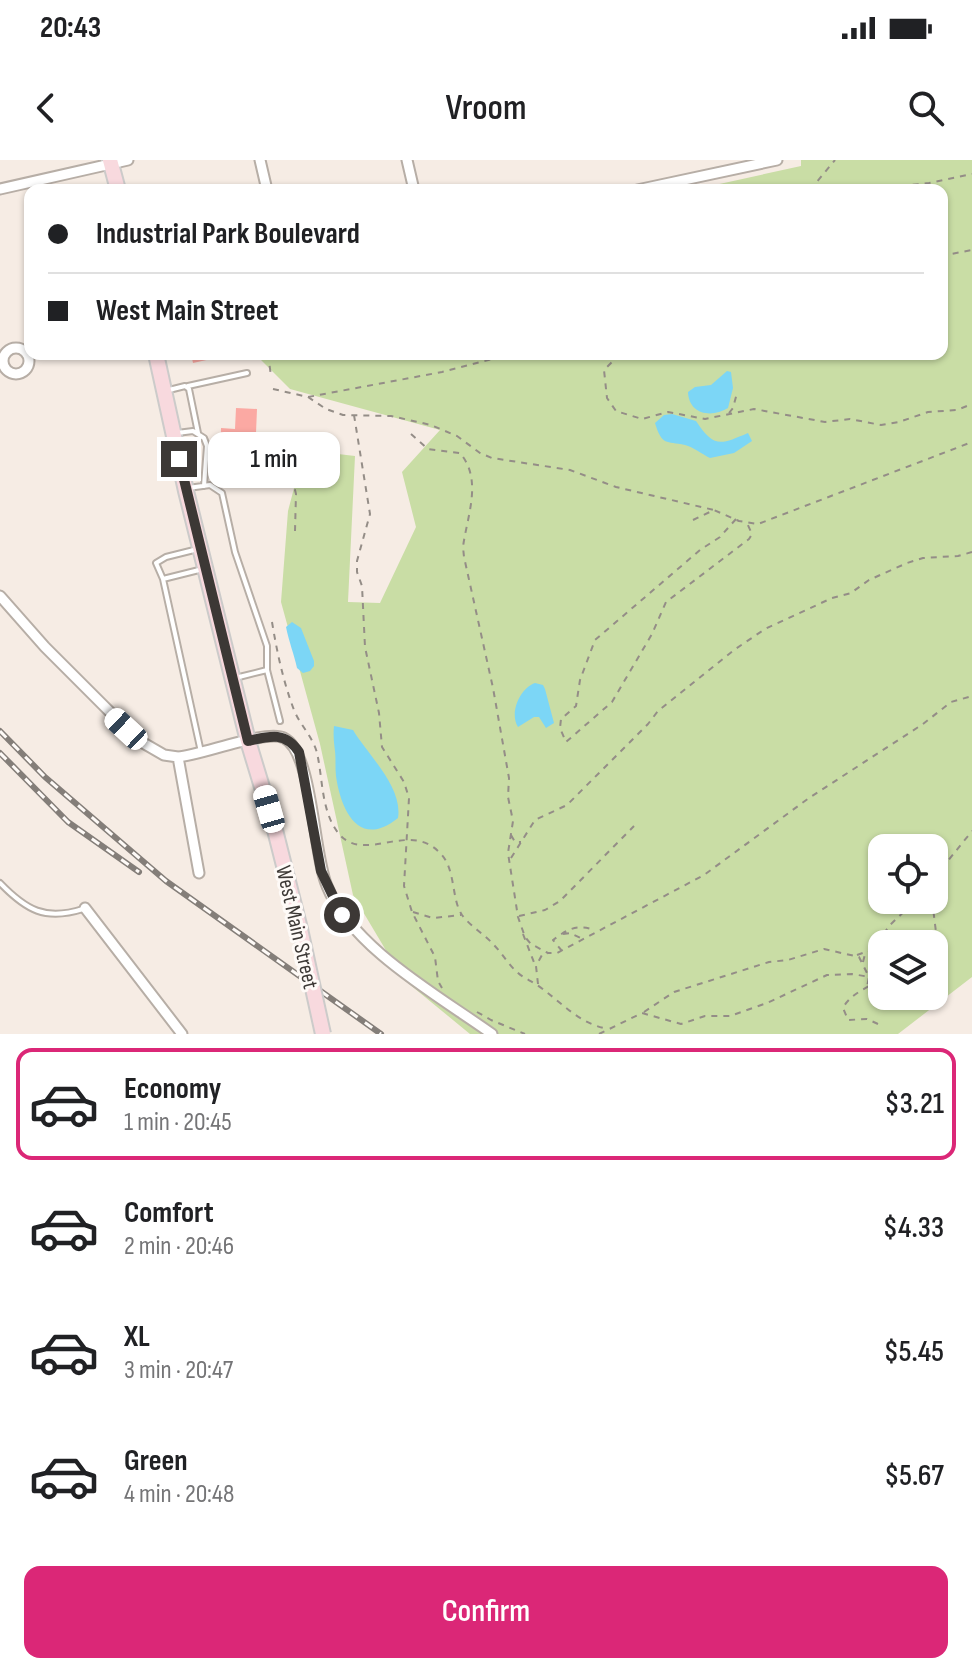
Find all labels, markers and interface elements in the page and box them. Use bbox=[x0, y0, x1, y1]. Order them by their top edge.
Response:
text: 20:43 bbox=[40, 10, 101, 46]
icon: back bbox=[24, 86, 68, 130]
icon: search bbox=[904, 86, 948, 130]
text: Vroom bbox=[446, 87, 526, 130]
text: Industrial Park Boulevard bbox=[96, 216, 360, 252]
text: West Main Street bbox=[96, 293, 278, 329]
callout: 1 min bbox=[207, 431, 339, 487]
route end bbox=[161, 441, 197, 477]
text: 1 min bbox=[250, 444, 298, 475]
car bbox=[100, 704, 152, 754]
car bbox=[251, 783, 287, 835]
map controls bbox=[868, 834, 948, 1010]
button: locate bbox=[868, 834, 948, 914]
street label: West Main Street bbox=[269, 863, 324, 992]
route start bbox=[324, 897, 360, 933]
button: layers bbox=[868, 930, 948, 1010]
icon: car bbox=[28, 1068, 100, 1140]
text: Economy bbox=[124, 1071, 221, 1107]
text: $3.21 bbox=[884, 1086, 944, 1122]
text: 1 min · 20:45 bbox=[124, 1107, 232, 1138]
icon: car bbox=[28, 1192, 100, 1264]
text: Comfort bbox=[124, 1195, 214, 1231]
text: $4.33 bbox=[883, 1210, 944, 1246]
text: 2 min · 20:46 bbox=[124, 1231, 234, 1262]
icon: car bbox=[28, 1316, 100, 1388]
text: XL bbox=[124, 1319, 150, 1355]
text: $5.45 bbox=[884, 1334, 944, 1370]
text: 3 min · 20:47 bbox=[124, 1355, 233, 1386]
icon: car bbox=[28, 1440, 100, 1512]
text: Green bbox=[124, 1443, 188, 1479]
text: $5.67 bbox=[884, 1458, 944, 1494]
text: 4 min · 20:48 bbox=[124, 1479, 234, 1510]
button: Confirm bbox=[24, 1566, 948, 1658]

